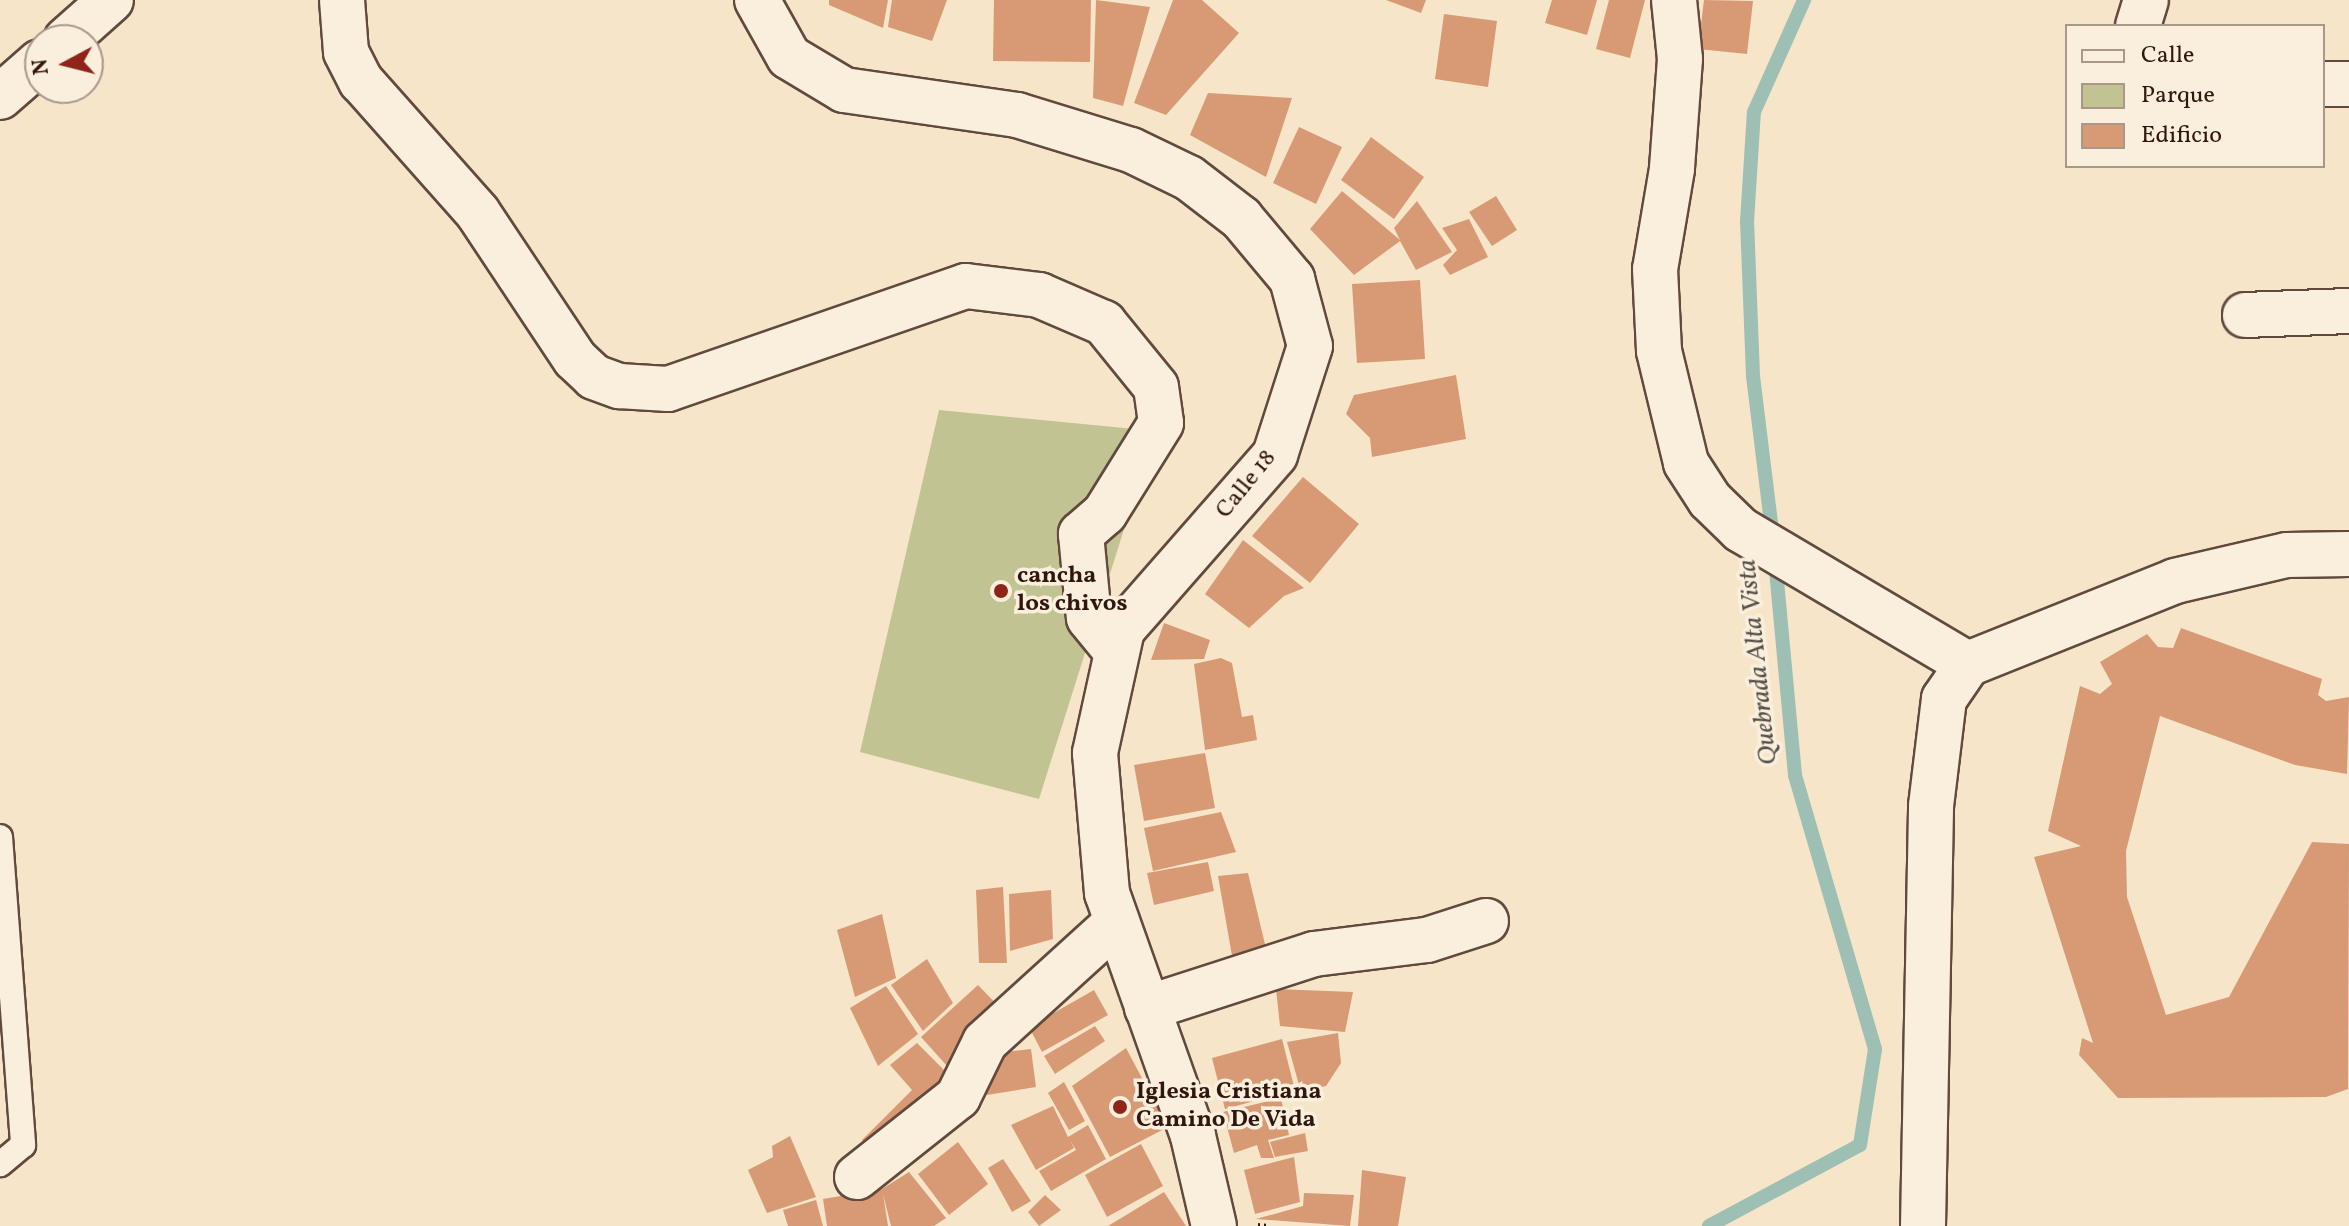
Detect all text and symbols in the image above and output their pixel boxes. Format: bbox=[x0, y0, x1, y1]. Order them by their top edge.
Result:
north arrow bbox=[24, 24, 104, 104]
legend bbox=[2065, 24, 2325, 168]
text: Calle bbox=[2141, 39, 2194, 73]
text: N bbox=[25, 57, 58, 77]
text: Parque bbox=[2141, 79, 2215, 113]
text: Edificio bbox=[2141, 119, 2222, 153]
street label: Calle 18 bbox=[1211, 445, 1283, 525]
water label: Quebrada Alta Vista bbox=[1733, 558, 1785, 766]
place label: cancha los chivos bbox=[1017, 563, 1128, 619]
marker: cancha los chivos bbox=[992, 582, 1010, 600]
place label: Iglesia Cristiana Camino De Vida bbox=[1136, 1079, 1322, 1135]
marker: Iglesia Cristiana Camino De Vida bbox=[1111, 1098, 1129, 1116]

